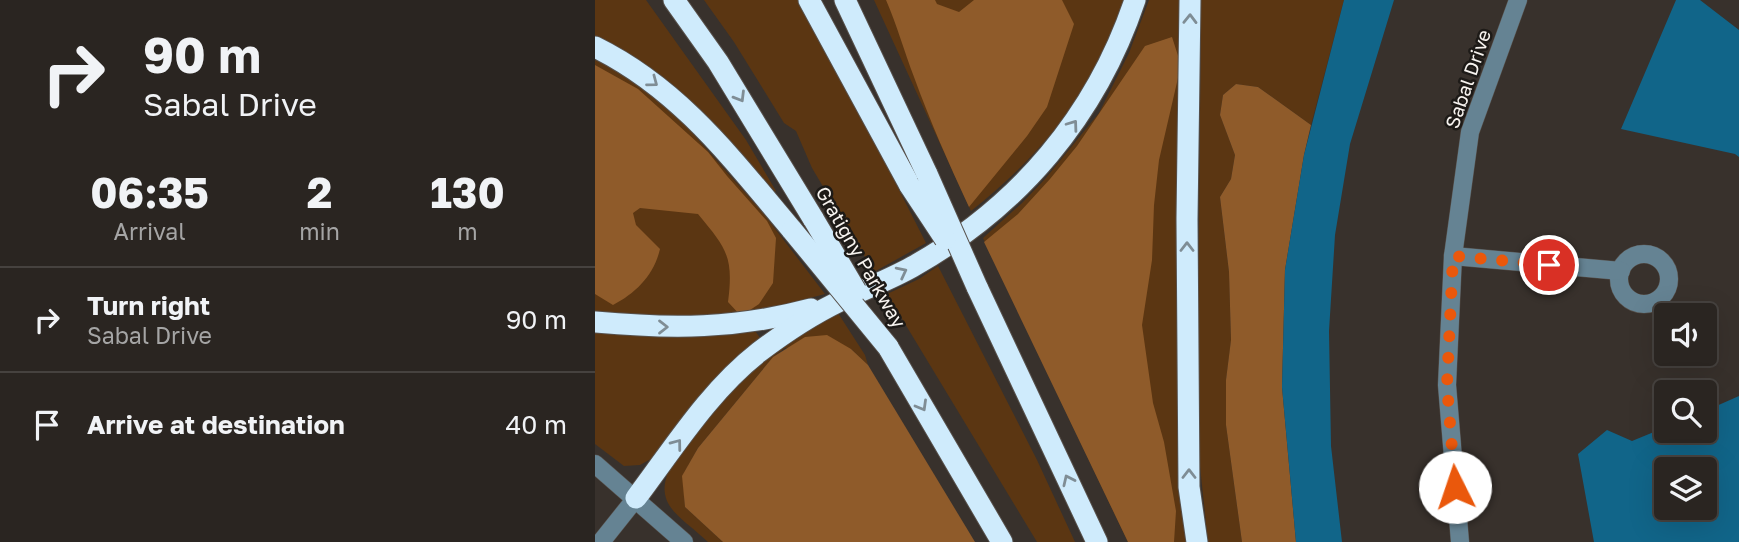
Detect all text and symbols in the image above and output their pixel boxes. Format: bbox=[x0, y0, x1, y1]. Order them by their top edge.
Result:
one-way arrow bbox=[1182, 14, 1198, 24]
text: 90 m bbox=[143, 25, 261, 84]
street label: Sabal Drive bbox=[1440, 26, 1495, 131]
icon: right bbox=[28, 28, 119, 119]
one-way arrow bbox=[646, 73, 658, 86]
text: Sabal Drive bbox=[143, 85, 317, 123]
one-way arrow bbox=[731, 89, 744, 102]
one-way arrow bbox=[1065, 120, 1077, 133]
text: 06:35 bbox=[90, 167, 209, 217]
text: 2 bbox=[307, 167, 332, 217]
text: 130 bbox=[430, 167, 505, 217]
street label: Gratigny Parkway bbox=[812, 182, 911, 332]
text: Arrival bbox=[114, 217, 186, 245]
text: min bbox=[299, 217, 340, 245]
text: m bbox=[457, 217, 478, 245]
pin bbox=[1519, 235, 1579, 295]
one-way arrow bbox=[1179, 241, 1195, 252]
icon: arrive bbox=[1530, 246, 1568, 284]
one-way arrow bbox=[895, 267, 907, 280]
text: Turn right bbox=[87, 290, 210, 321]
icon: right bbox=[28, 301, 66, 339]
map controls bbox=[1654, 303, 1717, 520]
button: sound bbox=[1654, 303, 1717, 366]
text: 90 m bbox=[506, 304, 567, 335]
one-way arrow bbox=[658, 319, 669, 335]
text: Sabal Drive bbox=[87, 321, 212, 349]
button: search bbox=[1654, 380, 1717, 443]
one-way arrow bbox=[914, 399, 927, 412]
icon: arrive bbox=[28, 406, 66, 444]
text: Arrive at destination bbox=[87, 409, 345, 440]
text: 40 m bbox=[506, 409, 567, 440]
one-way arrow bbox=[668, 439, 681, 452]
position arrow bbox=[1418, 450, 1492, 524]
button: layers bbox=[1654, 457, 1717, 520]
one-way arrow bbox=[1181, 469, 1197, 479]
one-way arrow bbox=[1062, 475, 1076, 487]

